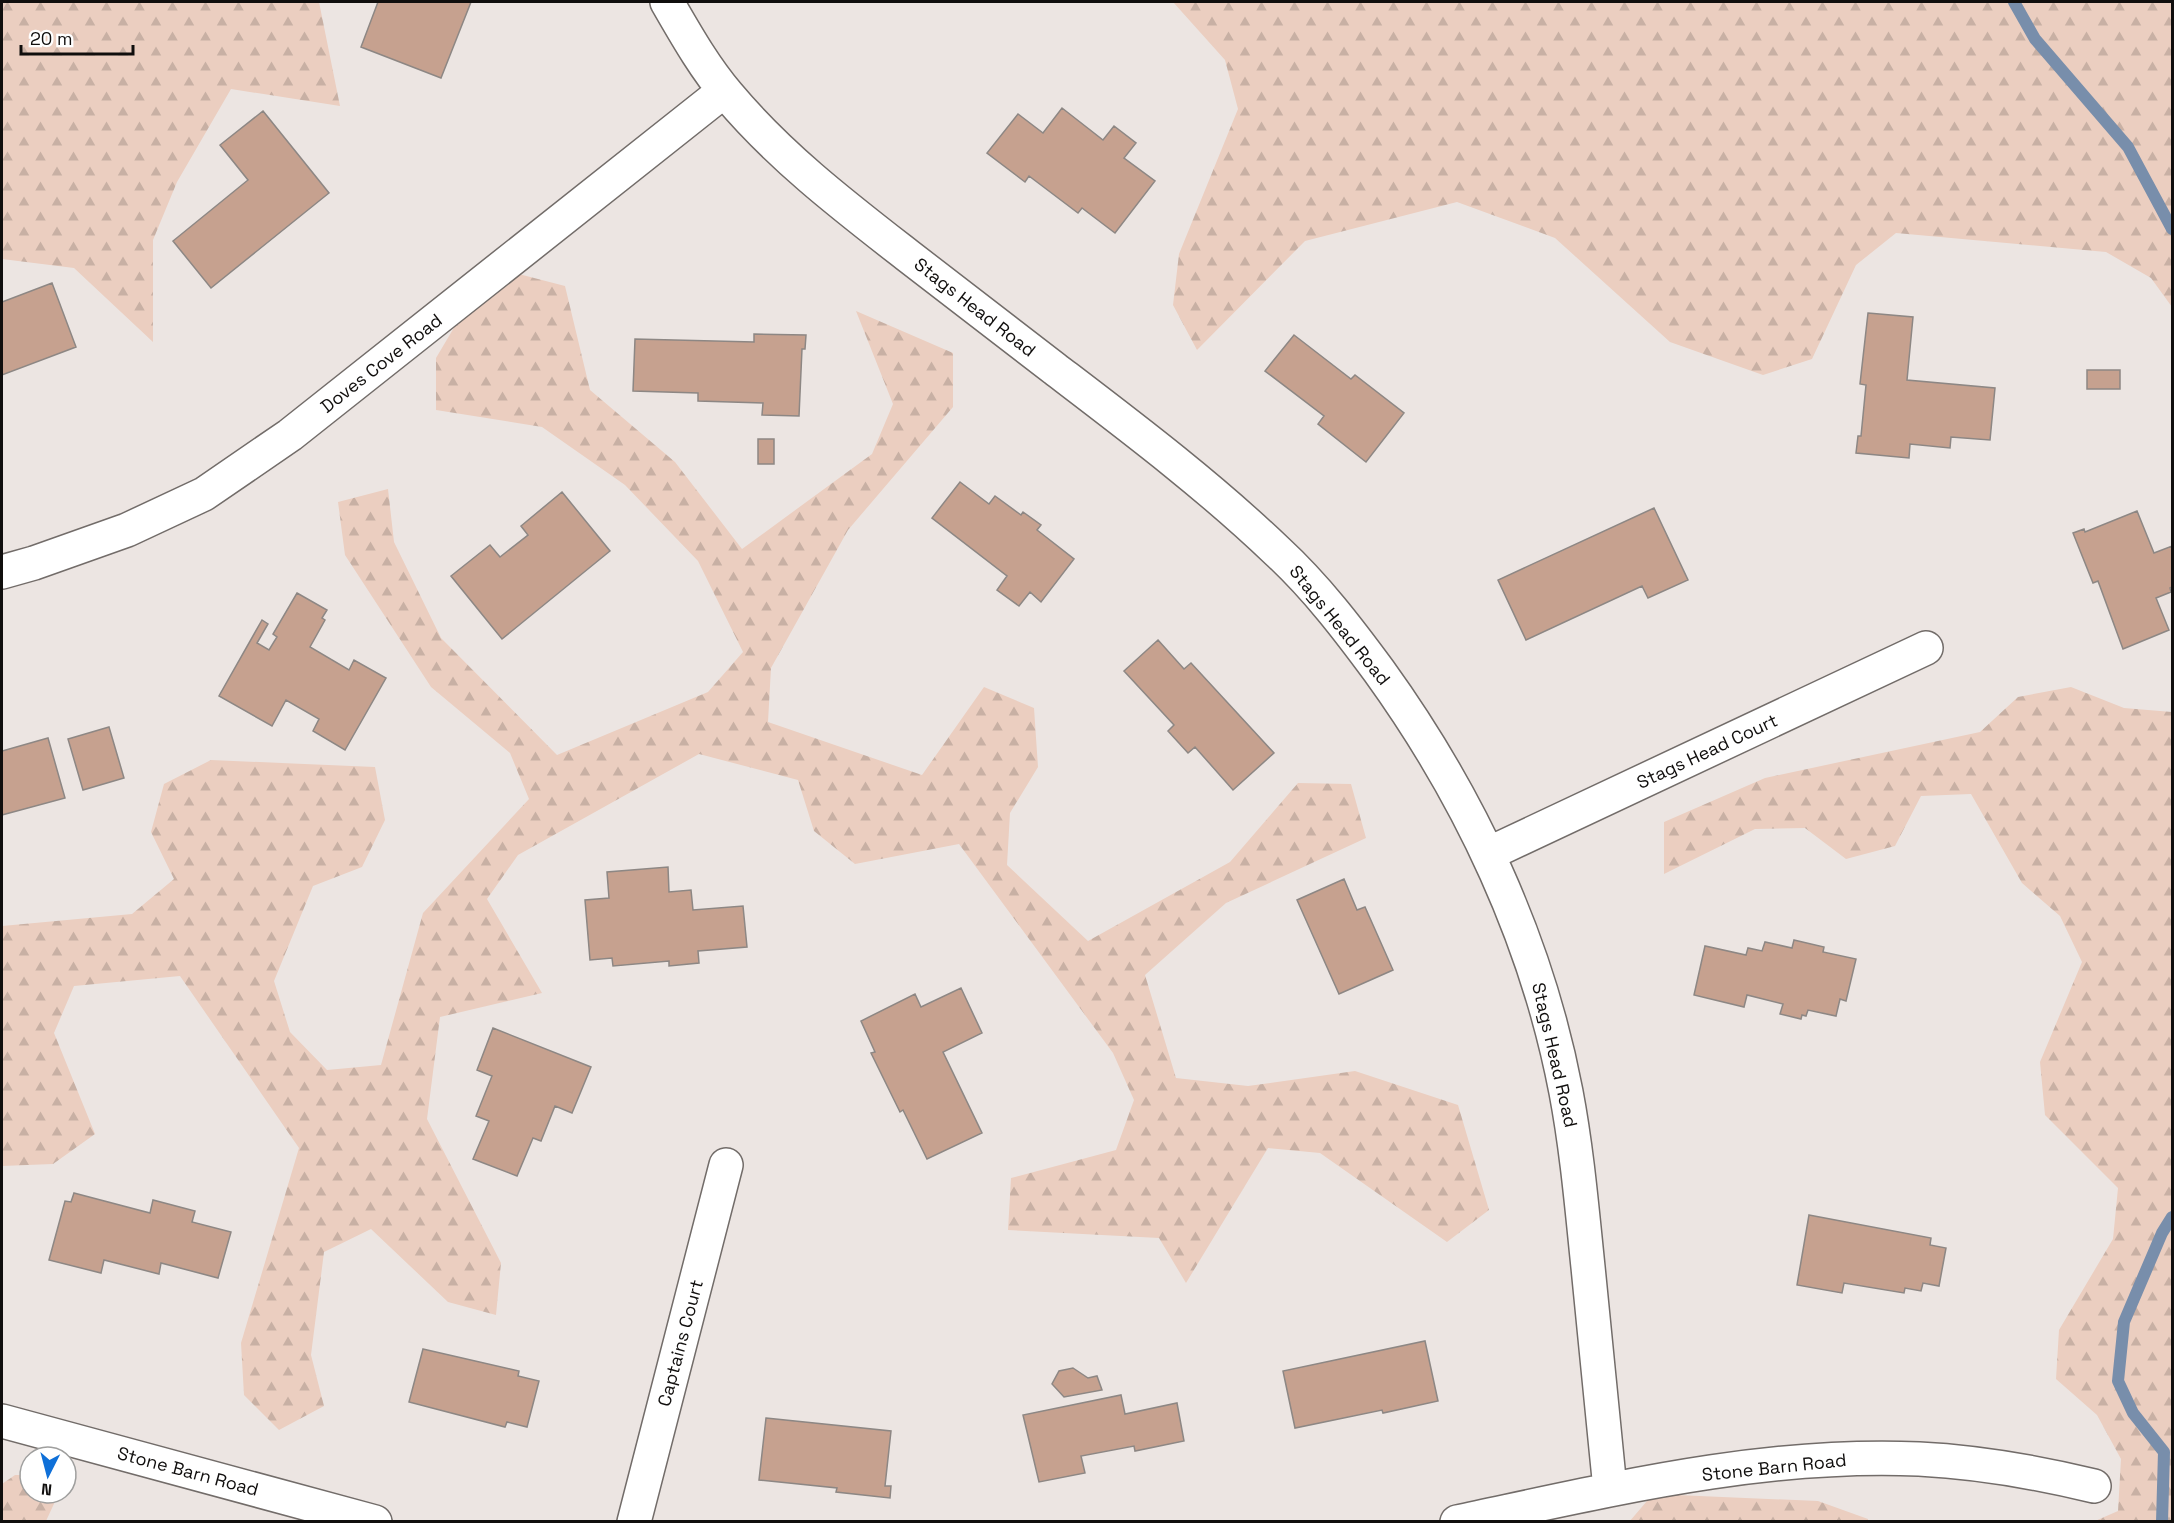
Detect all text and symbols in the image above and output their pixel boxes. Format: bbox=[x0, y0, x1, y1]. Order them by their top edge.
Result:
scale bar bbox=[21, 18, 134, 56]
text: 20 m bbox=[30, 27, 73, 50]
street label: Stags Head Road bbox=[910, 252, 1040, 362]
street label: Doves Cove Road bbox=[316, 308, 446, 418]
street label: Stags Head Road bbox=[1284, 560, 1396, 690]
street label: Stags Head Court bbox=[1633, 708, 1781, 794]
street label: Stags Head Road bbox=[1527, 980, 1583, 1130]
street label: Captains Court bbox=[652, 1277, 708, 1409]
street label: Stone Barn Road bbox=[115, 1441, 261, 1501]
north arrow bbox=[18, 1445, 78, 1505]
street label: Stone Barn Road bbox=[1701, 1448, 1847, 1486]
text: N bbox=[40, 1478, 53, 1500]

